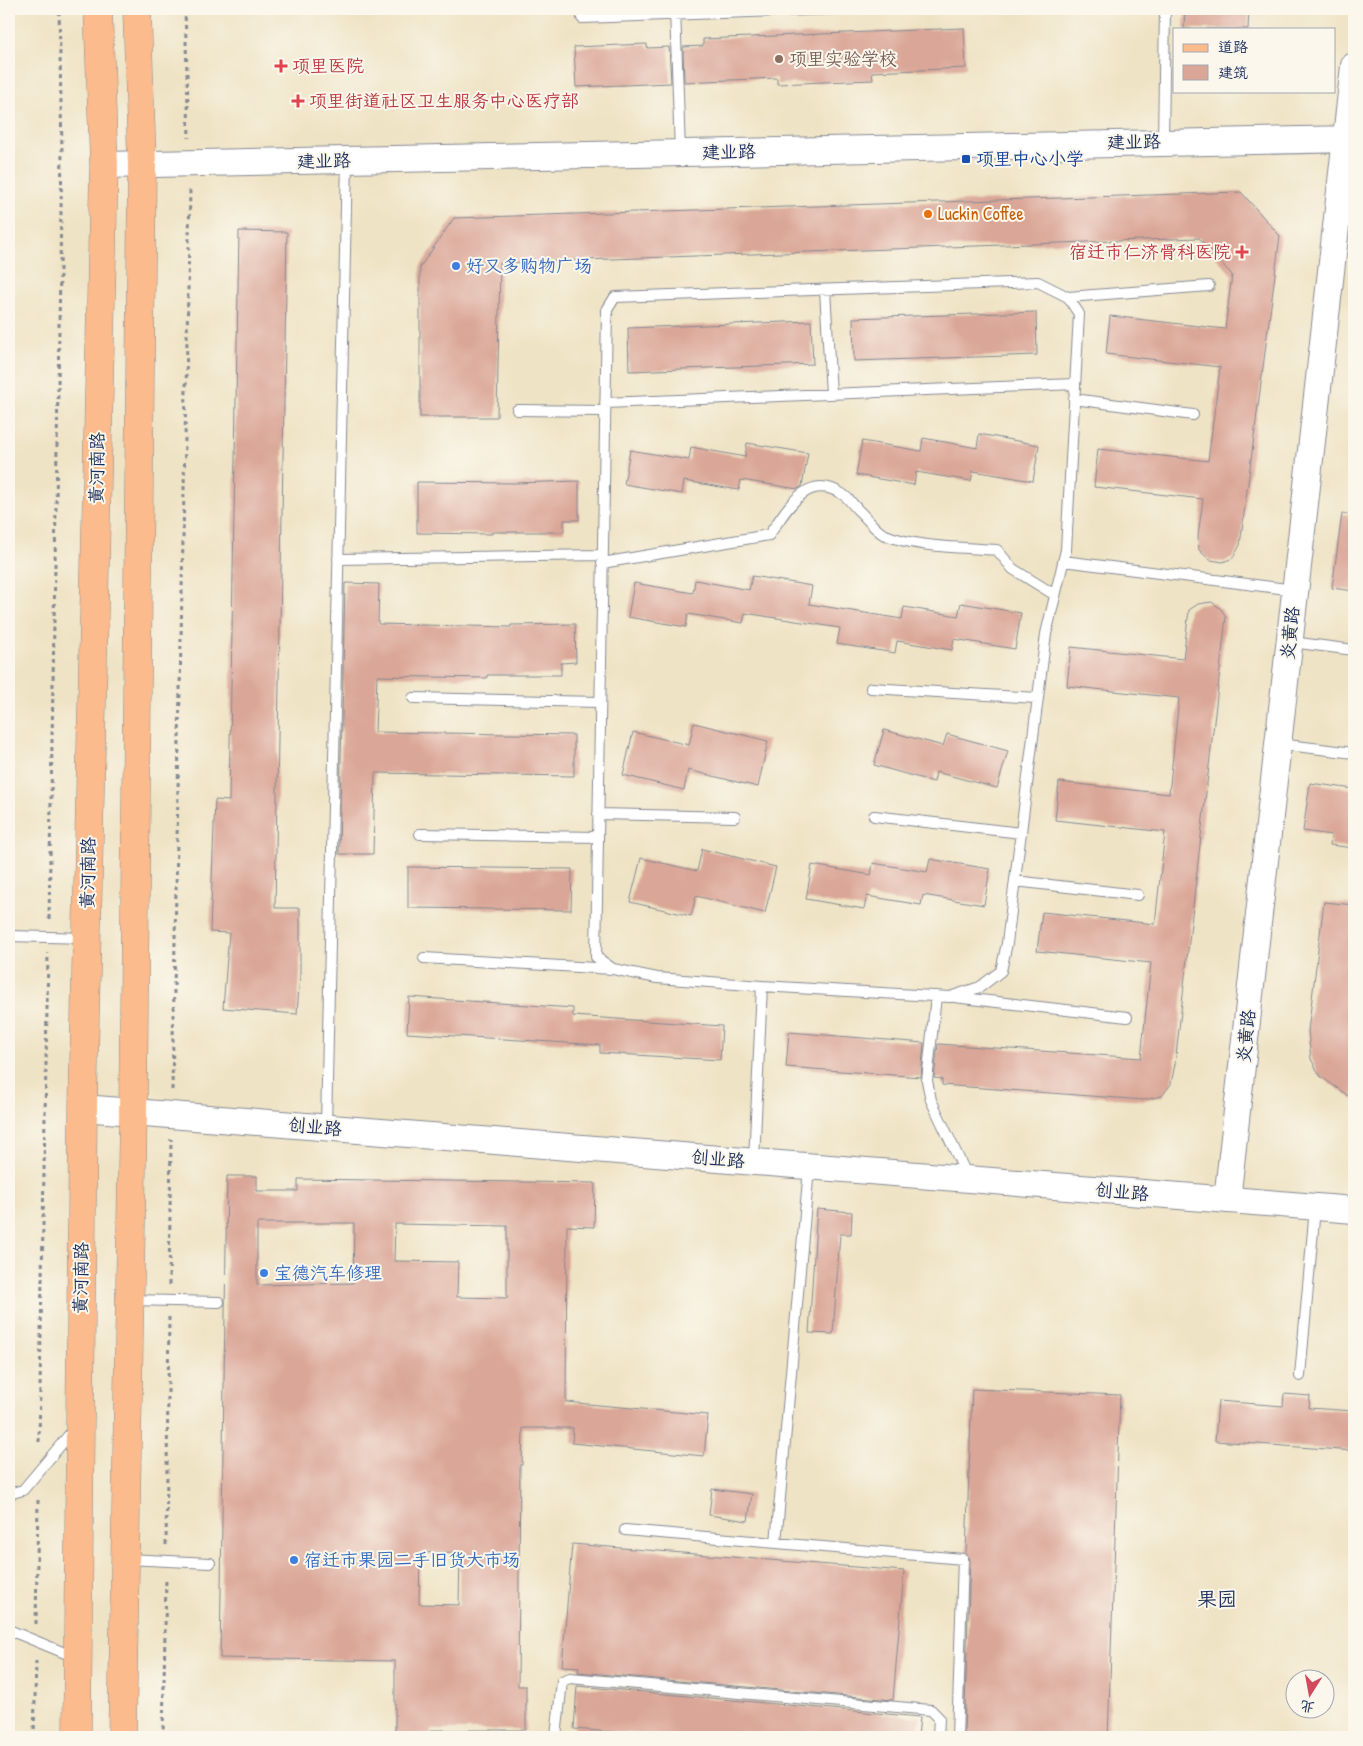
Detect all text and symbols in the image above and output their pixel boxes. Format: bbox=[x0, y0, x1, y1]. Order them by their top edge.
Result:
legend bbox=[1173, 28, 1336, 92]
text: 道路 bbox=[1218, 36, 1248, 57]
place label: 项里实验学校 bbox=[789, 46, 897, 71]
place label: 项里医院 bbox=[292, 53, 364, 78]
marker: 项里实验学校 bbox=[773, 53, 785, 65]
marker: 项里医院 bbox=[274, 59, 288, 73]
text: 建筑 bbox=[1218, 62, 1248, 83]
place label: 项里街道社区卫生服务中心医疗部 bbox=[309, 88, 579, 113]
marker: 项里街道社区卫生服务中心医疗部 bbox=[291, 94, 305, 108]
street label: 建业路 bbox=[1107, 129, 1161, 154]
street label: 建业路 bbox=[702, 139, 756, 164]
place label: 项里中心小学 bbox=[976, 146, 1084, 171]
street label: 建业路 bbox=[297, 148, 351, 173]
marker: 项里中心小学 bbox=[960, 153, 972, 165]
place label: Luckin Coffee bbox=[938, 201, 1024, 226]
marker: Luckin Coffee bbox=[922, 208, 934, 220]
place label: 宿迁市仁济骨科医院 bbox=[1069, 239, 1231, 264]
marker: 宿迁市仁济骨科医院 bbox=[1235, 245, 1249, 259]
place label: 好又多购物广场 bbox=[466, 253, 592, 278]
marker: 好又多购物广场 bbox=[450, 260, 462, 272]
street label: 黄河南路 bbox=[83, 432, 110, 504]
street label: 炎黄路 bbox=[1274, 605, 1305, 661]
street label: 黄河南路 bbox=[74, 837, 101, 909]
street label: 炎黄路 bbox=[1230, 1008, 1261, 1064]
street label: 创业路 bbox=[287, 1112, 343, 1141]
street label: 创业路 bbox=[690, 1144, 746, 1173]
street label: 创业路 bbox=[1094, 1177, 1150, 1206]
street label: 黄河南路 bbox=[67, 1242, 94, 1314]
place label: 宝德汽车修理 bbox=[274, 1260, 382, 1285]
marker: 宝德汽车修理 bbox=[258, 1267, 270, 1279]
place label: 宿迁市果园二手旧货大市场 bbox=[304, 1547, 520, 1572]
marker: 宿迁市果园二手旧货大市场 bbox=[288, 1554, 300, 1566]
district label: 果园 bbox=[1197, 1585, 1237, 1612]
north arrow bbox=[1286, 1668, 1336, 1718]
text: 北 bbox=[1299, 1697, 1316, 1718]

